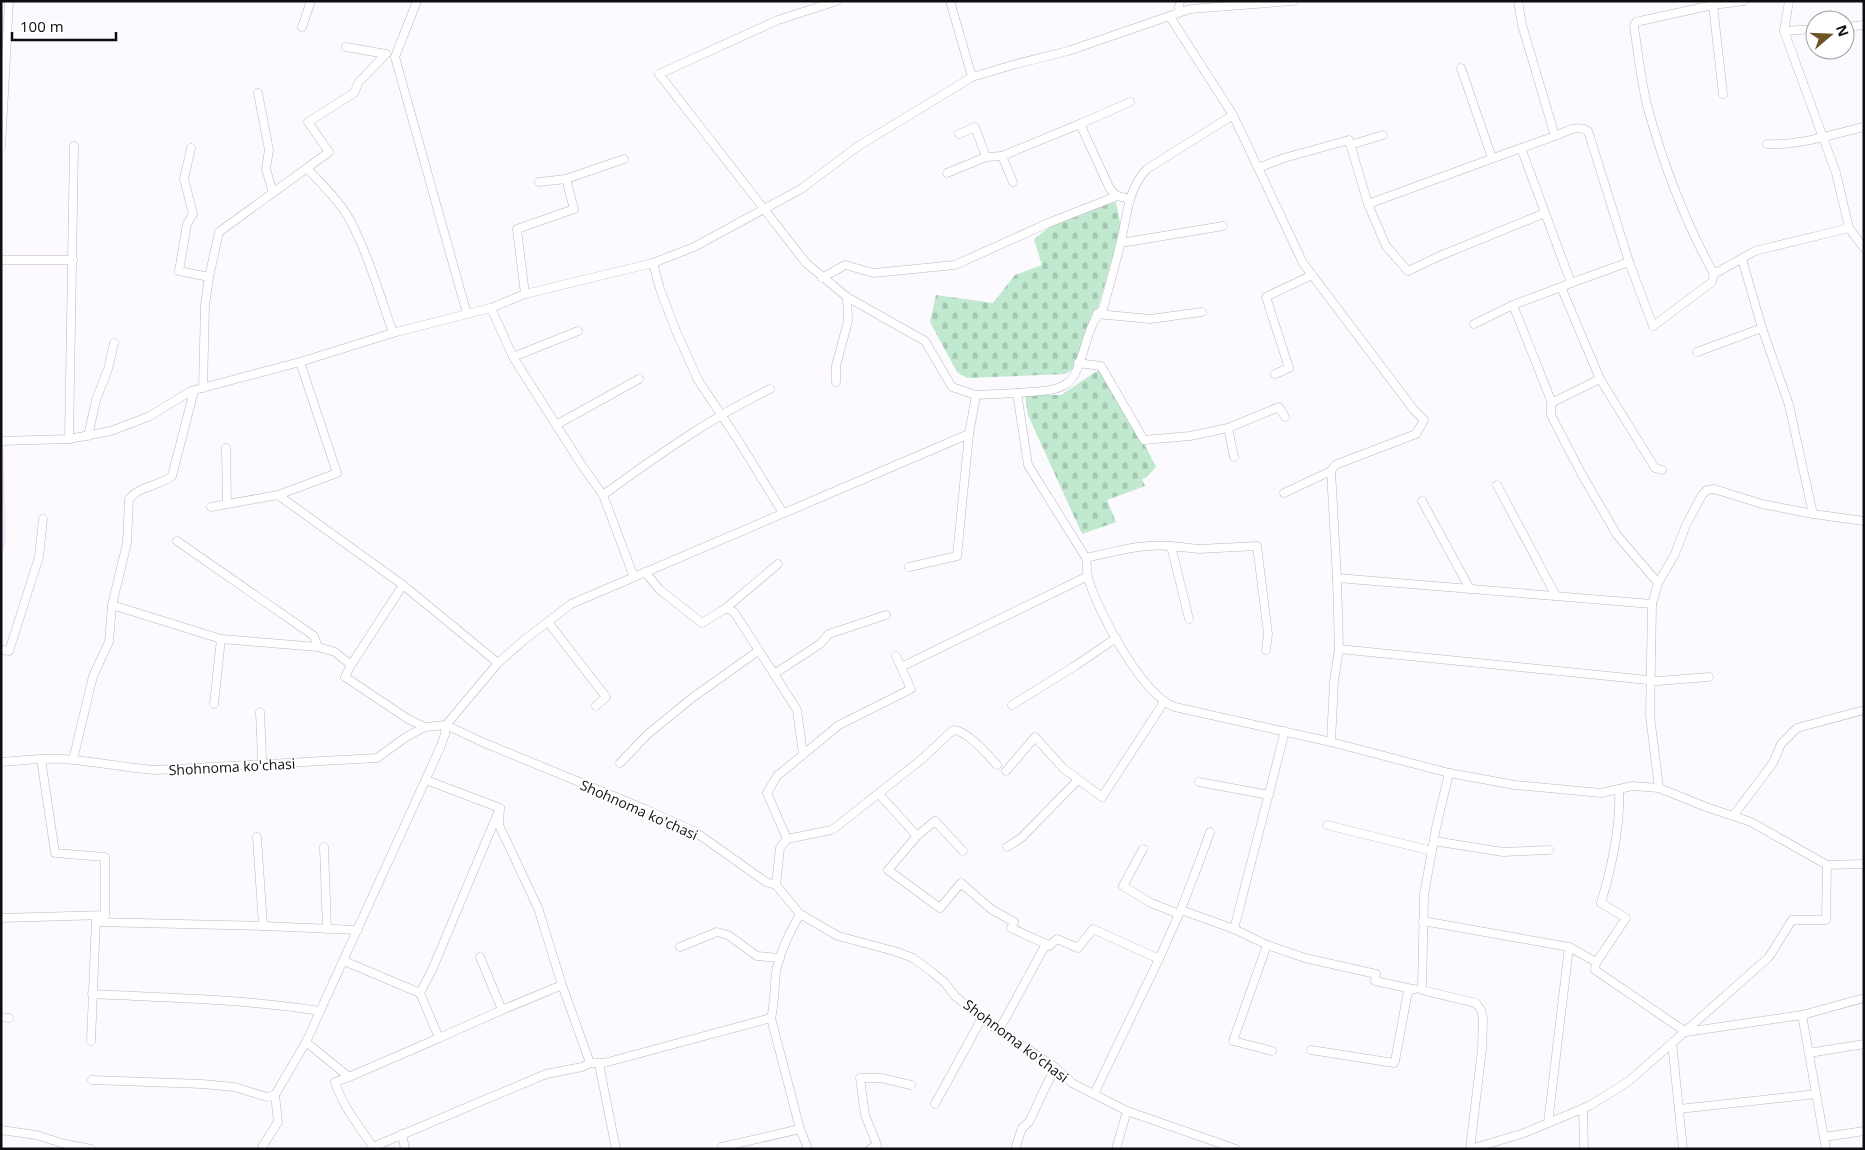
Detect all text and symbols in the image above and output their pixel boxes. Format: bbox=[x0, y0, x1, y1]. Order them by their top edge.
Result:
scale bar bbox=[12, 10, 116, 42]
north arrow bbox=[1805, 10, 1855, 60]
text: 100 m bbox=[20, 16, 64, 36]
text: N bbox=[1832, 22, 1854, 39]
street label: Shohnoma ko'chasi bbox=[168, 754, 296, 779]
street label: Shohnoma ko'chasi bbox=[577, 775, 701, 844]
street label: Shohnoma ko'chasi bbox=[960, 995, 1073, 1086]

